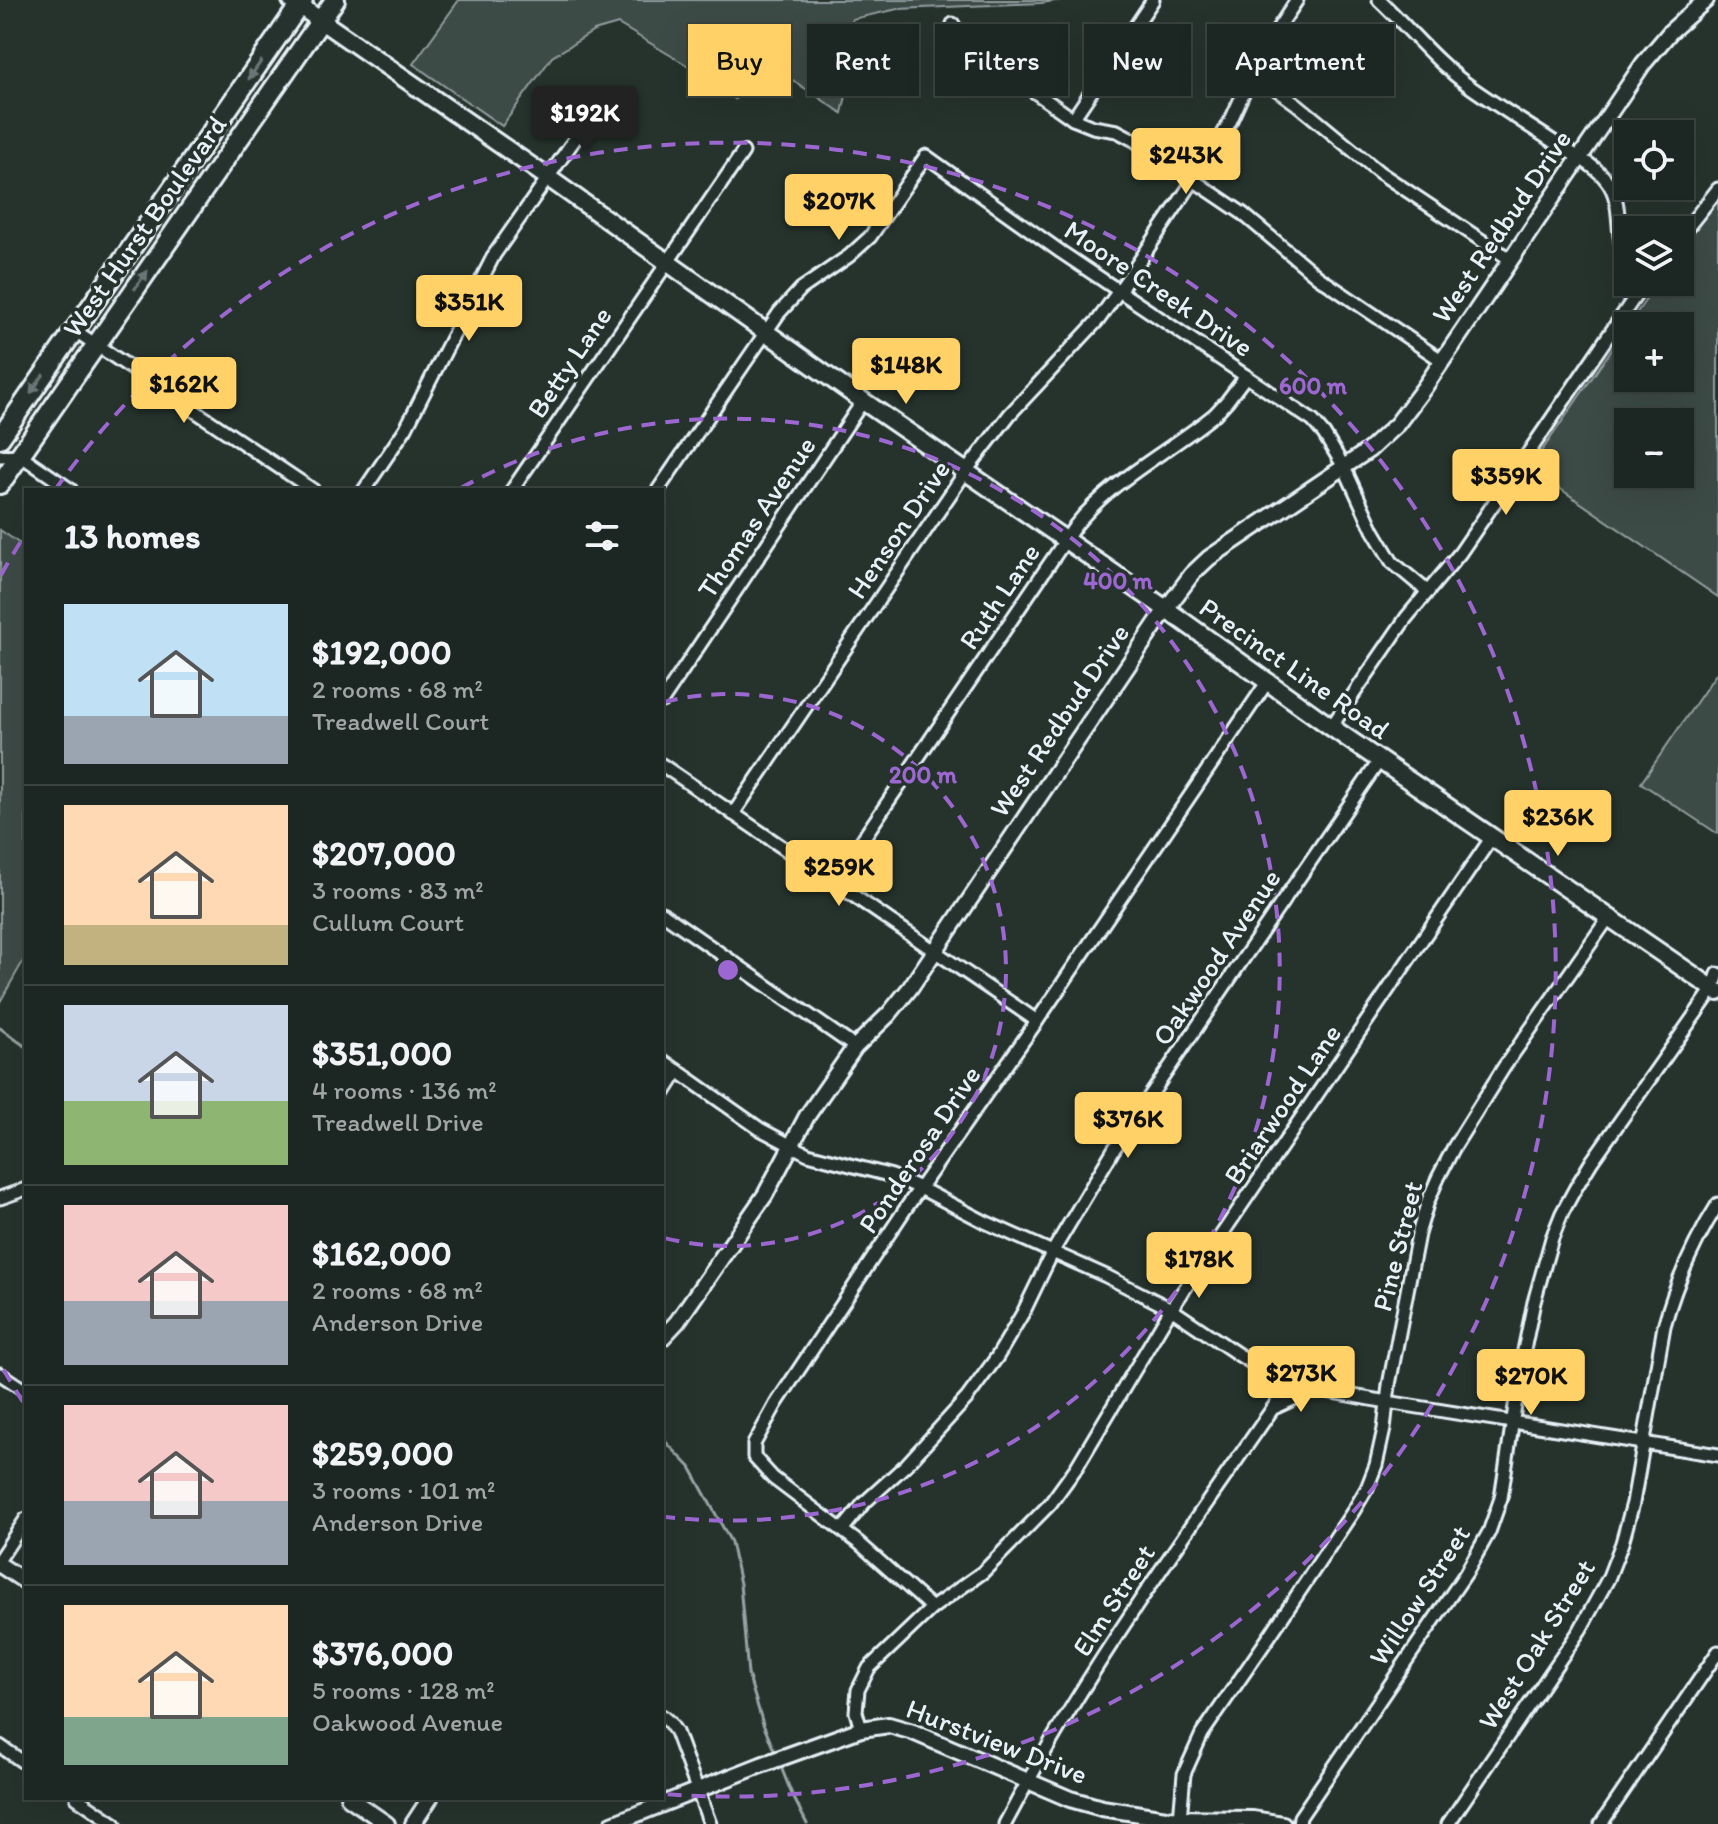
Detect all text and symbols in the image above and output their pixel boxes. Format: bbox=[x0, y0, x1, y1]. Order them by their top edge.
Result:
chip: Buy bbox=[688, 24, 791, 96]
chip: Rent bbox=[807, 24, 919, 96]
chip: Filters bbox=[935, 24, 1068, 96]
chip: New bbox=[1084, 24, 1191, 96]
chip: Apartment bbox=[1207, 24, 1394, 96]
one-way arrow bbox=[248, 60, 263, 81]
pin: $192K bbox=[529, 86, 641, 154]
text: $192K bbox=[550, 96, 620, 128]
street label: West Hurst Boulevard bbox=[55, 108, 233, 344]
map controls bbox=[1614, 120, 1694, 488]
button: locate bbox=[1614, 120, 1694, 200]
street label: West Redbud Drive bbox=[1424, 123, 1578, 329]
pin: $243K bbox=[1130, 128, 1242, 196]
text: $243K bbox=[1149, 138, 1223, 170]
pin: $207K bbox=[783, 174, 895, 242]
text: $207K bbox=[803, 184, 875, 216]
street label: Moore Creek Drive bbox=[1058, 212, 1260, 364]
button: layers bbox=[1614, 216, 1694, 296]
one-way arrow bbox=[133, 270, 148, 291]
pin: $351K bbox=[413, 275, 525, 343]
text: $351K bbox=[434, 285, 504, 317]
street label: Betty Lane bbox=[519, 300, 619, 424]
button: + bbox=[1614, 312, 1694, 392]
pin: $148K bbox=[850, 338, 962, 406]
text: $148K bbox=[870, 348, 942, 380]
pin: $162K bbox=[128, 357, 240, 425]
text: $162K bbox=[149, 367, 219, 399]
text: 600 m bbox=[1279, 371, 1348, 400]
one-way arrow bbox=[30, 373, 45, 394]
button: − bbox=[1614, 408, 1694, 488]
street label: Thomas Avenue bbox=[689, 430, 823, 604]
pin: $359K bbox=[1450, 449, 1562, 517]
street label: Henson Drive bbox=[839, 453, 957, 605]
text: $359K bbox=[1470, 459, 1542, 491]
icon: filters bbox=[580, 514, 624, 558]
text: 13 homes bbox=[64, 516, 200, 557]
street label: Ruth Lane bbox=[951, 536, 1047, 656]
text: 400 m bbox=[1083, 566, 1154, 595]
street label: Precinct Line Road bbox=[1193, 590, 1397, 747]
street label: West Redbud Drive bbox=[982, 617, 1136, 823]
text: $192,000 bbox=[312, 632, 452, 673]
icon: home bbox=[128, 636, 224, 732]
text: 2 rooms · 68 m² bbox=[312, 673, 483, 705]
text: Treadwell Court bbox=[312, 705, 489, 737]
text: 200 m bbox=[889, 760, 958, 789]
pin: $236K bbox=[1502, 790, 1614, 858]
text: $236K bbox=[1522, 800, 1594, 832]
text: $207,000 bbox=[312, 833, 456, 874]
icon: home bbox=[128, 837, 224, 933]
pin: $259K bbox=[783, 840, 895, 908]
text: $259K bbox=[804, 850, 874, 882]
street label: Oakwood Avenue bbox=[1144, 862, 1288, 1052]
text: 3 rooms · 83 m² bbox=[312, 874, 484, 906]
text: Cullum Court bbox=[312, 906, 464, 938]
centre of rings bbox=[714, 956, 742, 984]
street label: Briarwood Lane bbox=[1216, 1017, 1348, 1191]
text: $351,000 bbox=[312, 1033, 452, 1074]
icon: home bbox=[128, 1037, 224, 1133]
street label: Ponderosa Drive bbox=[850, 1059, 988, 1239]
text: 4 rooms · 136 m² bbox=[312, 1074, 497, 1106]
pin: $376K bbox=[1072, 1092, 1184, 1160]
text: $376K bbox=[1093, 1102, 1163, 1134]
text: Treadwell Drive bbox=[312, 1106, 484, 1138]
street label: Pine Street bbox=[1364, 1177, 1430, 1315]
pin: $178K bbox=[1143, 1232, 1255, 1300]
text: $162,000 bbox=[312, 1233, 452, 1274]
icon: home bbox=[128, 1237, 224, 1333]
text: $178K bbox=[1164, 1242, 1234, 1274]
text: 2 rooms · 68 m² bbox=[312, 1274, 483, 1306]
text: Anderson Drive bbox=[312, 1306, 483, 1338]
pin: $273K bbox=[1245, 1346, 1357, 1414]
pin: $270K bbox=[1475, 1349, 1587, 1417]
text: $273K bbox=[1266, 1356, 1336, 1388]
text: $270K bbox=[1495, 1359, 1567, 1391]
text: $259,000 bbox=[312, 1433, 454, 1474]
icon: home bbox=[128, 1437, 224, 1533]
text: 3 rooms · 101 m² bbox=[312, 1474, 495, 1506]
text: Anderson Drive bbox=[312, 1506, 483, 1538]
street label: Willow Street bbox=[1361, 1518, 1477, 1672]
street label: Elm Street bbox=[1064, 1538, 1162, 1662]
street label: West Oak Street bbox=[1470, 1552, 1602, 1736]
text: $376,000 bbox=[312, 1633, 454, 1674]
icon: home bbox=[128, 1637, 224, 1733]
text: 5 rooms · 128 m² bbox=[312, 1674, 495, 1706]
street label: Hurstview Drive bbox=[902, 1691, 1092, 1791]
text: Oakwood Avenue bbox=[312, 1706, 503, 1738]

